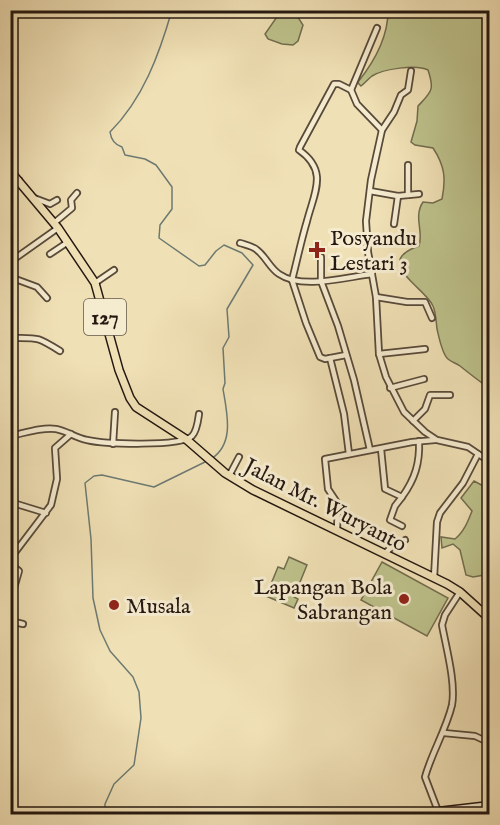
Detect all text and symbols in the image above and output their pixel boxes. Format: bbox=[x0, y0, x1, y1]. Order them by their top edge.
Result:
place label: Posyandu Lestari 3 bbox=[330, 225, 417, 278]
marker: Posyandu Lestari 3 bbox=[308, 241, 326, 259]
road number: 127 bbox=[84, 299, 126, 335]
street label: Jalan Mr. Wuryanto bbox=[236, 451, 411, 559]
place label: Lapangan Bola Sabrangan bbox=[254, 574, 392, 627]
marker: Lapangan Bola Sabrangan bbox=[397, 592, 411, 606]
place label: Musala bbox=[126, 593, 191, 621]
marker: Musala bbox=[107, 598, 121, 612]

